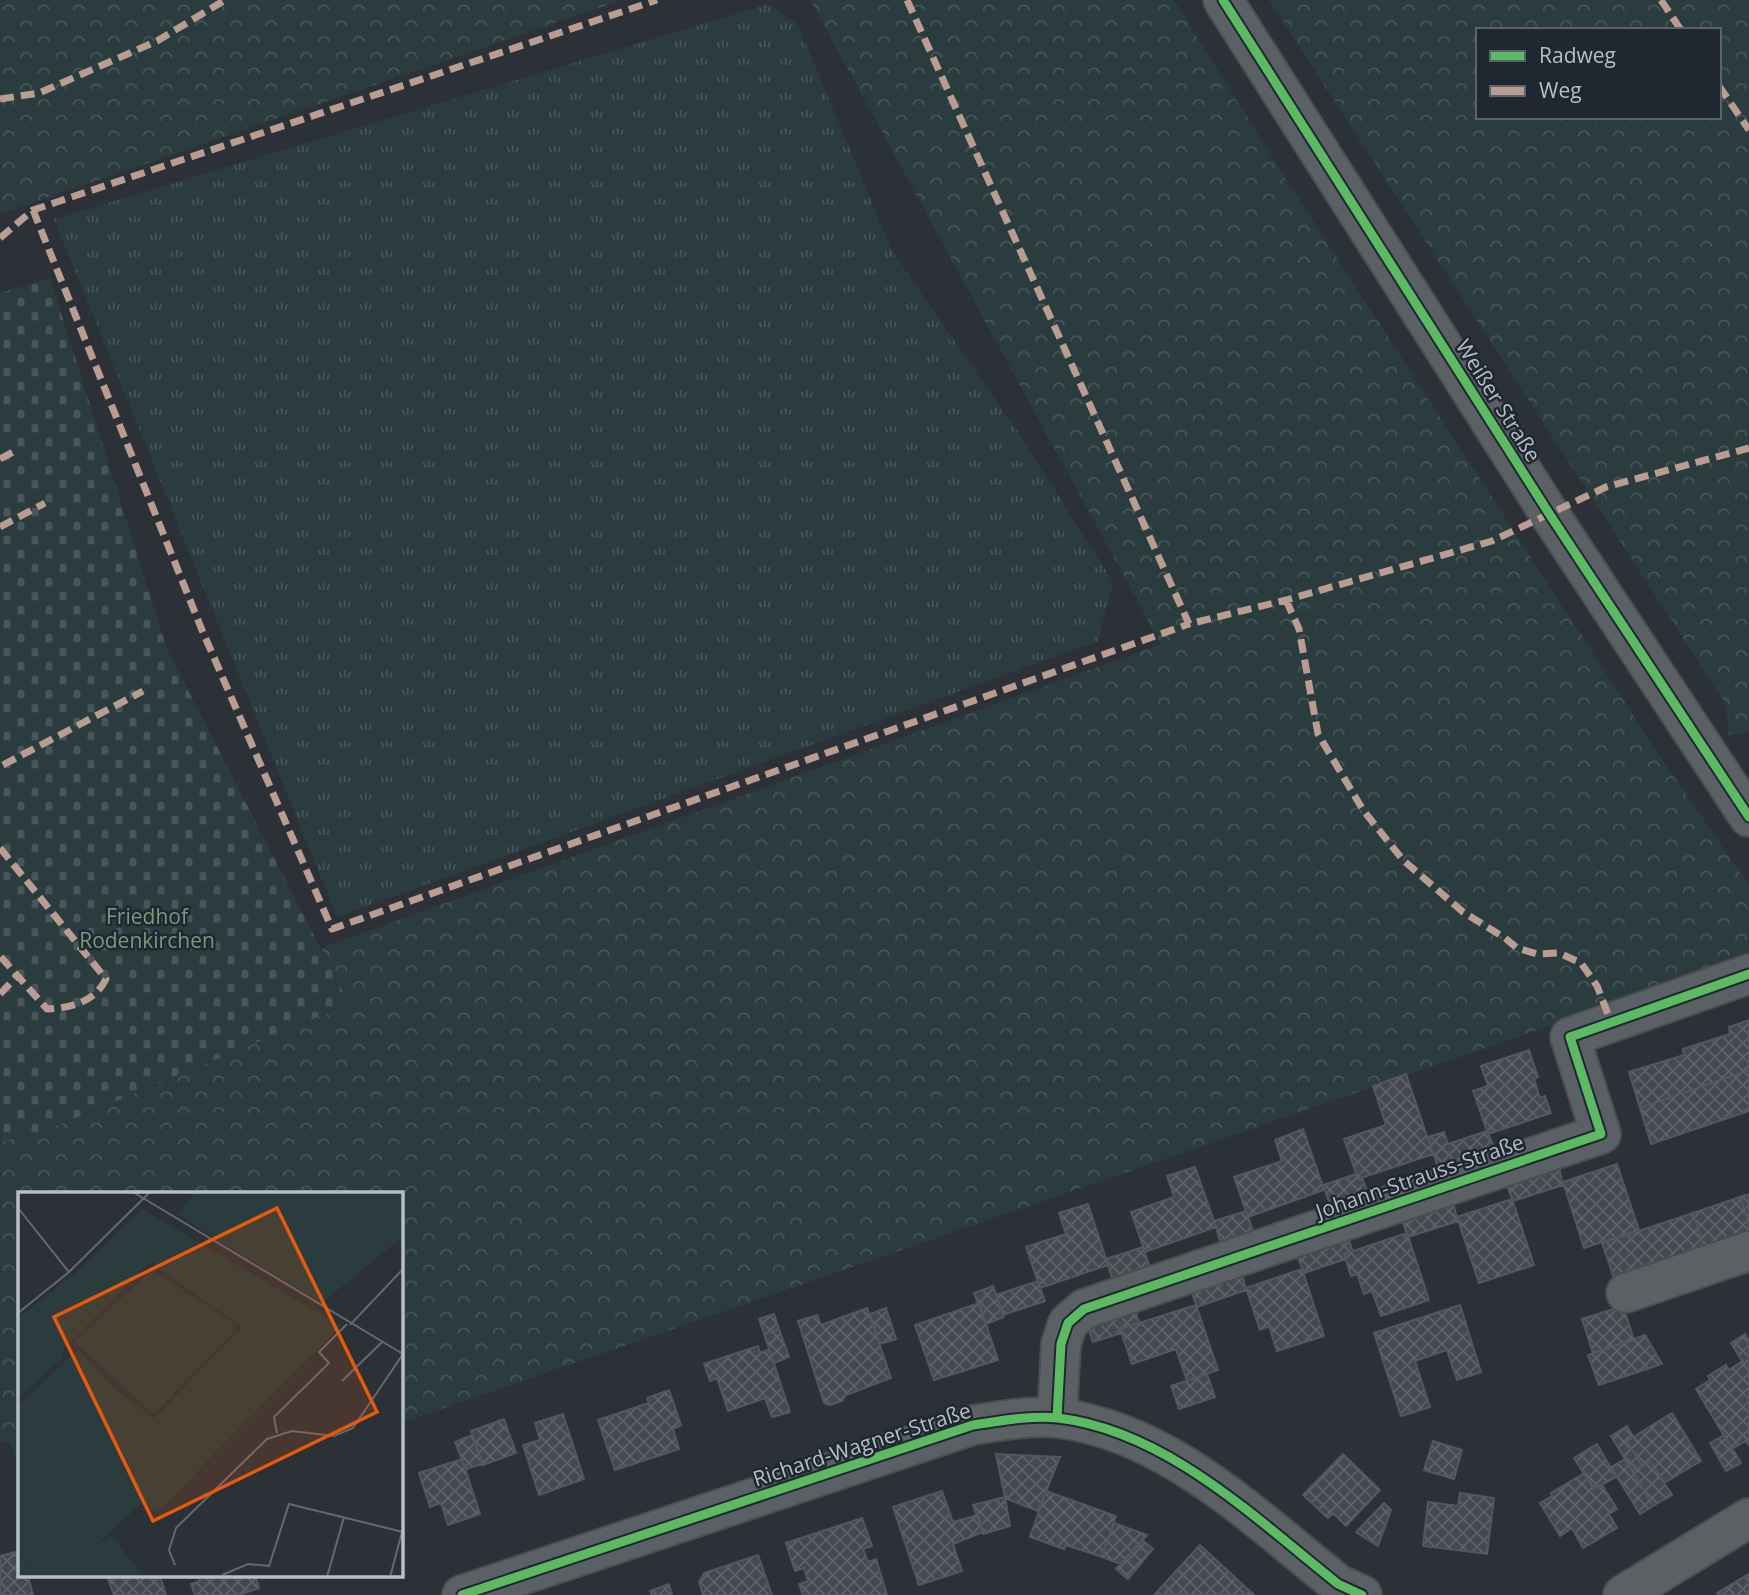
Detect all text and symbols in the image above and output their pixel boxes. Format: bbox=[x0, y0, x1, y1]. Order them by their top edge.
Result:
legend bbox=[1476, 28, 1721, 119]
text: Radweg bbox=[1539, 41, 1616, 69]
text: Weg bbox=[1539, 76, 1582, 104]
street label: Weißer Straße bbox=[1450, 334, 1548, 467]
park label: Friedhof Rodenkirchen bbox=[79, 902, 215, 954]
street label: Johann-Strauss-Straße bbox=[1310, 1127, 1527, 1225]
inset map bbox=[18, 1192, 402, 1578]
street label: Richard-Wagner-Straße bbox=[749, 1396, 974, 1493]

